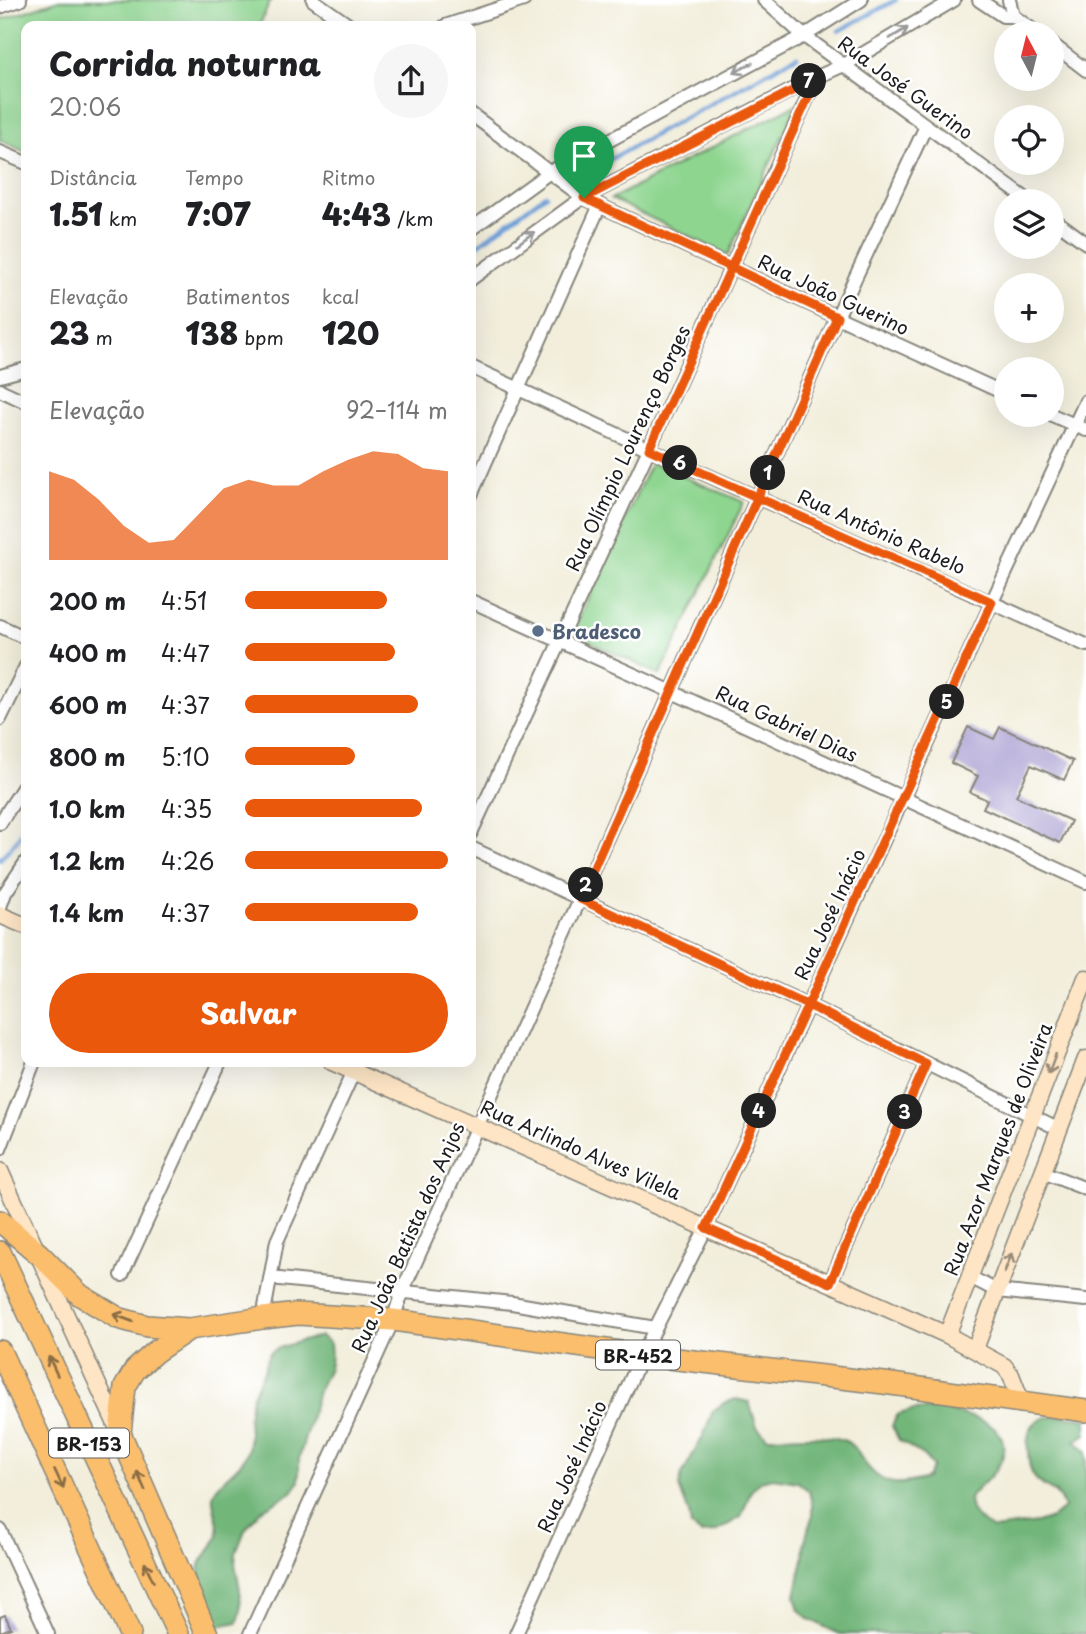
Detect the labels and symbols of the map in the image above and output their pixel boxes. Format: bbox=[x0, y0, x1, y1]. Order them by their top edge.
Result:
north arrow bbox=[994, 21, 1064, 91]
one-way arrow bbox=[888, 25, 908, 39]
street label: Rua José Guerino bbox=[833, 28, 979, 146]
one-way arrow bbox=[734, 62, 754, 76]
pin: 7 bbox=[792, 64, 826, 98]
pin bbox=[554, 126, 614, 198]
one-way arrow bbox=[516, 231, 535, 246]
street label: Rua João Guerino bbox=[754, 247, 914, 341]
street label: Rua Olímpio Lourenço Borges bbox=[558, 320, 696, 576]
pin: 6 bbox=[662, 446, 698, 480]
pin: 1 bbox=[750, 456, 786, 490]
street label: Rua Antônio Rabelo bbox=[794, 481, 970, 581]
place label: Bradesco bbox=[552, 617, 641, 645]
marker: Bradesco bbox=[530, 623, 546, 639]
street label: Rua Gabriel Dias bbox=[711, 678, 863, 768]
pin: 5 bbox=[930, 684, 964, 720]
street label: Rua José Inácio bbox=[786, 844, 872, 984]
pin: 2 bbox=[568, 868, 604, 903]
street label: Rua Azor Marques de Oliveira bbox=[936, 1018, 1058, 1279]
one-way arrow bbox=[1045, 1053, 1058, 1075]
street label: Rua Arlindo Alves Vilela bbox=[476, 1092, 686, 1206]
pin: 4 bbox=[742, 1094, 776, 1128]
pin: 3 bbox=[888, 1094, 922, 1130]
street label: Rua João Batista dos Anjos bbox=[343, 1117, 471, 1357]
one-way arrow bbox=[1003, 1252, 1015, 1274]
one-way arrow bbox=[112, 1311, 134, 1323]
road number: BR-452 bbox=[596, 1340, 680, 1370]
one-way arrow bbox=[46, 1356, 59, 1377]
street label: Rua José Inácio bbox=[529, 1395, 613, 1537]
road number: BR-153 bbox=[49, 1428, 129, 1458]
one-way arrow bbox=[53, 1468, 66, 1490]
one-way arrow bbox=[133, 1471, 146, 1493]
one-way arrow bbox=[142, 1562, 155, 1583]

